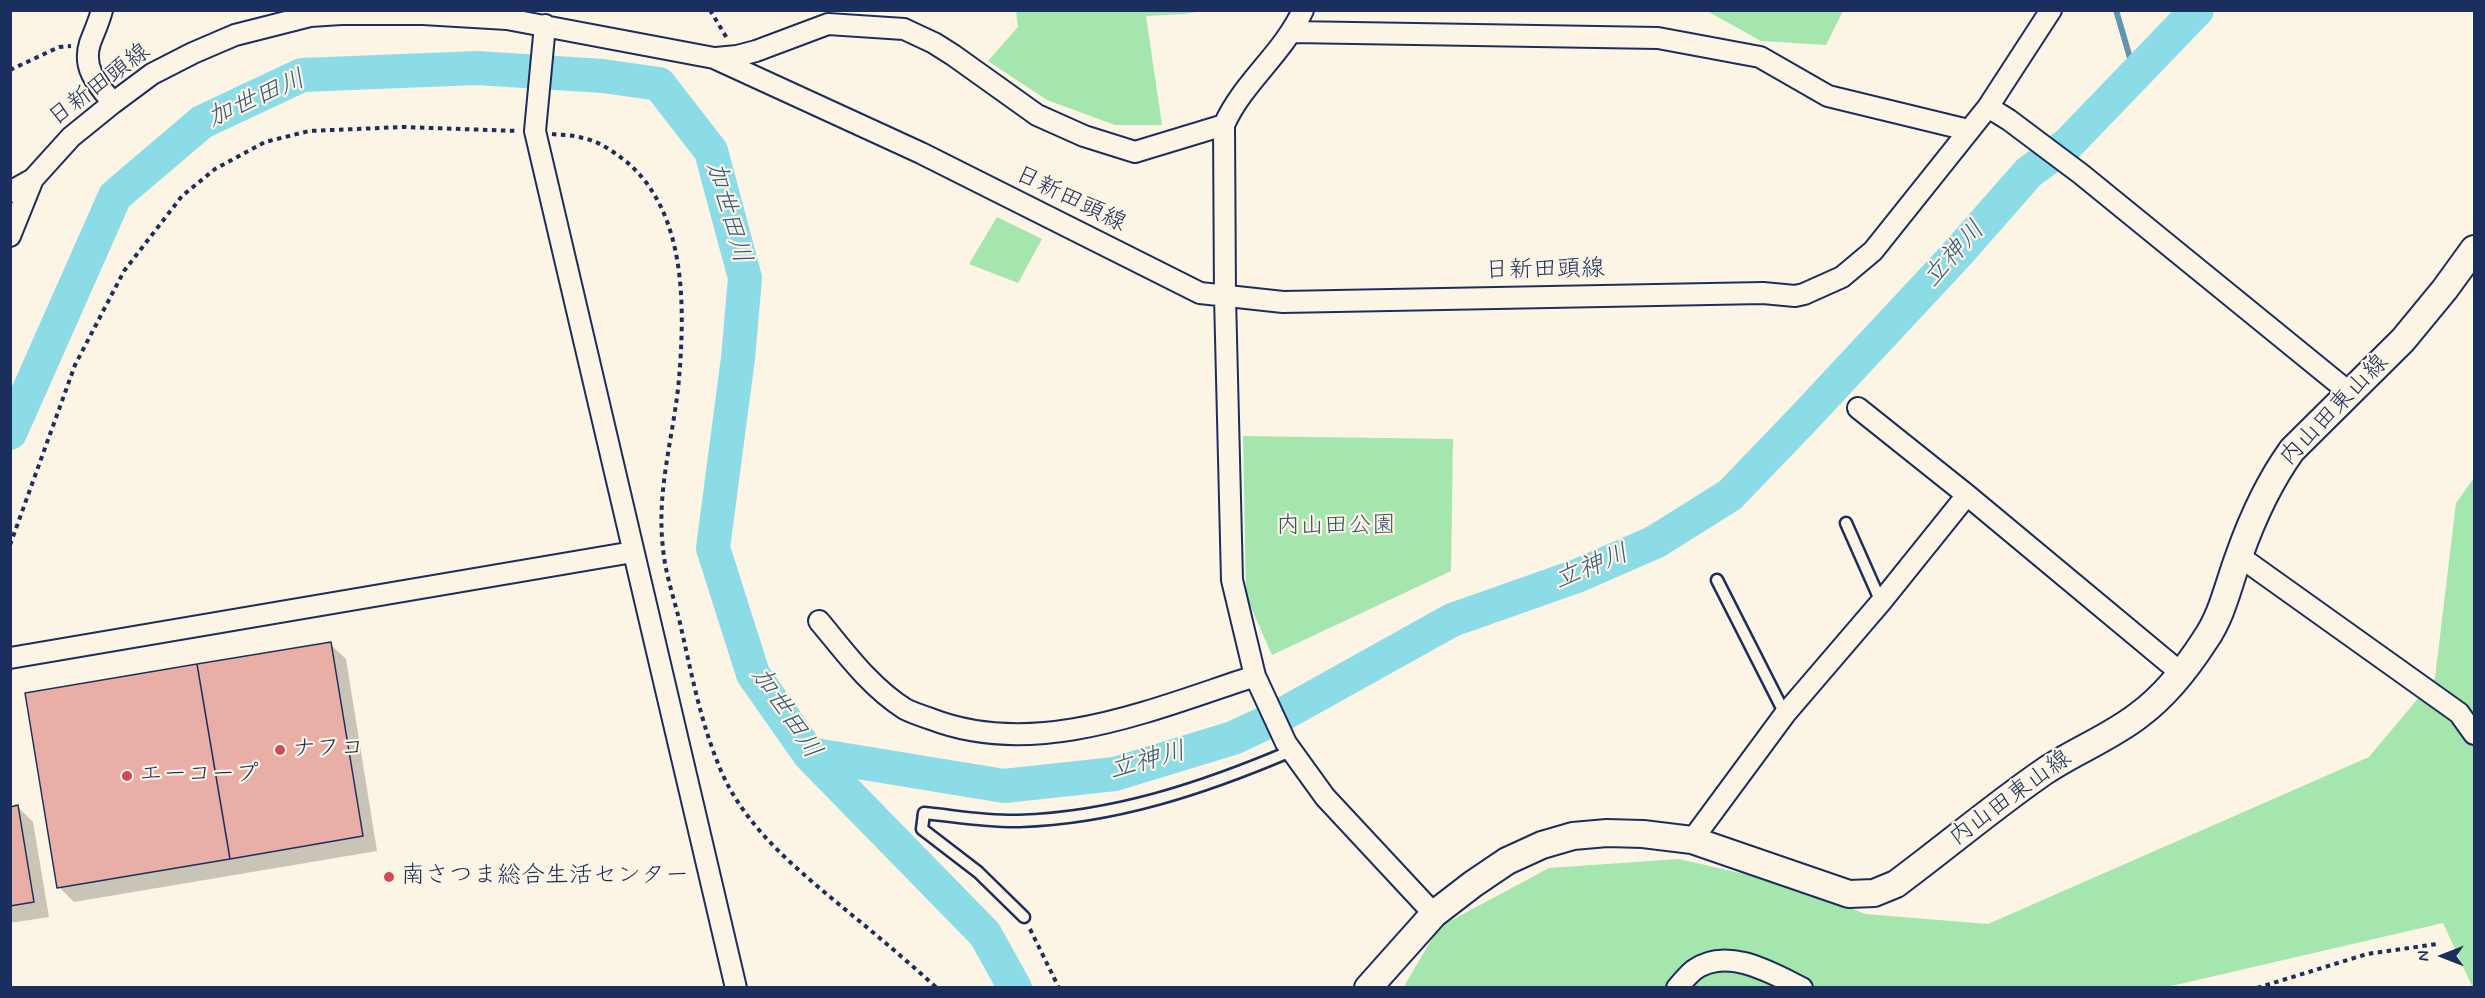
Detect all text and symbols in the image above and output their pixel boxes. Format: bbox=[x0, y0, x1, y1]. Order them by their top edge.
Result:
street label: 日新田頭線 bbox=[43, 38, 157, 134]
water label: 加世田川 bbox=[203, 65, 311, 135]
water label: 加世田川 bbox=[698, 159, 756, 267]
street label: 日新田頭線 bbox=[1010, 161, 1130, 239]
water label: 立神川 bbox=[1917, 216, 1993, 294]
street label: 日新田頭線 bbox=[1485, 256, 1605, 286]
street label: 内山田東山線 bbox=[2275, 349, 2395, 473]
park label: 内山田公園 bbox=[1276, 513, 1396, 541]
water label: 立神川 bbox=[1550, 539, 1634, 597]
water label: 加世田川 bbox=[743, 662, 827, 766]
place label: ナフコ bbox=[292, 736, 364, 764]
water label: 立神川 bbox=[1106, 737, 1190, 787]
marker: ナフコ bbox=[273, 743, 287, 757]
street label: 内山田東山線 bbox=[1944, 745, 2078, 853]
place label: エーコープ bbox=[139, 762, 259, 790]
marker: エーコープ bbox=[120, 769, 134, 783]
place label: 南さつま総合生活センター bbox=[401, 863, 689, 891]
marker: 南さつま総合生活センター bbox=[382, 870, 396, 884]
north arrow bbox=[2413, 926, 2473, 986]
text: N bbox=[2414, 951, 2435, 961]

